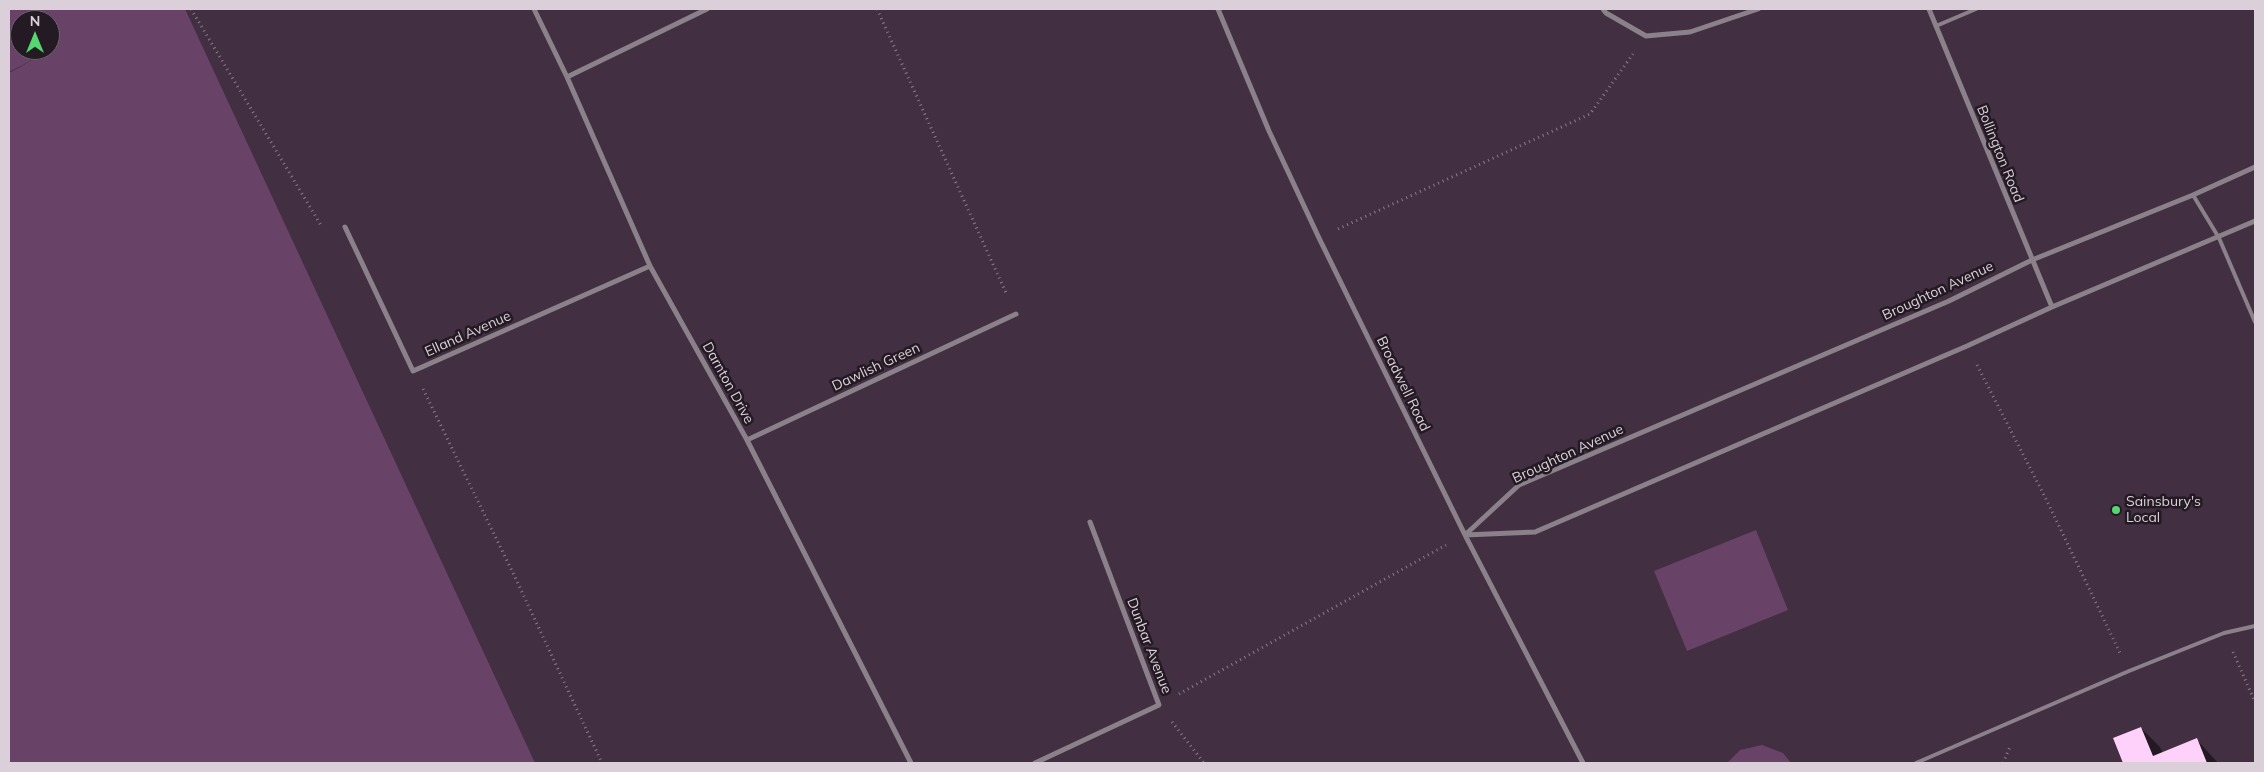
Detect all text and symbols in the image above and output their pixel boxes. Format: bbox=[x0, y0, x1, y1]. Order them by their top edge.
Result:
north arrow bbox=[10, 10, 60, 60]
text: N bbox=[30, 12, 40, 30]
street label: Bollington Road bbox=[1973, 103, 2027, 205]
street label: Broughton Avenue bbox=[1880, 258, 1996, 324]
street label: Elland Avenue bbox=[422, 308, 514, 360]
street label: Broadwell Road bbox=[1373, 334, 1433, 434]
street label: Darnton Drive bbox=[699, 339, 757, 427]
street label: Dawlish Green bbox=[829, 339, 923, 395]
street label: Broughton Avenue bbox=[1510, 421, 1626, 487]
place label: Sainsbury's Local bbox=[2126, 494, 2201, 526]
marker: Sainsbury's Local bbox=[2110, 504, 2122, 516]
street label: Dunbar Avenue bbox=[1123, 596, 1175, 696]

